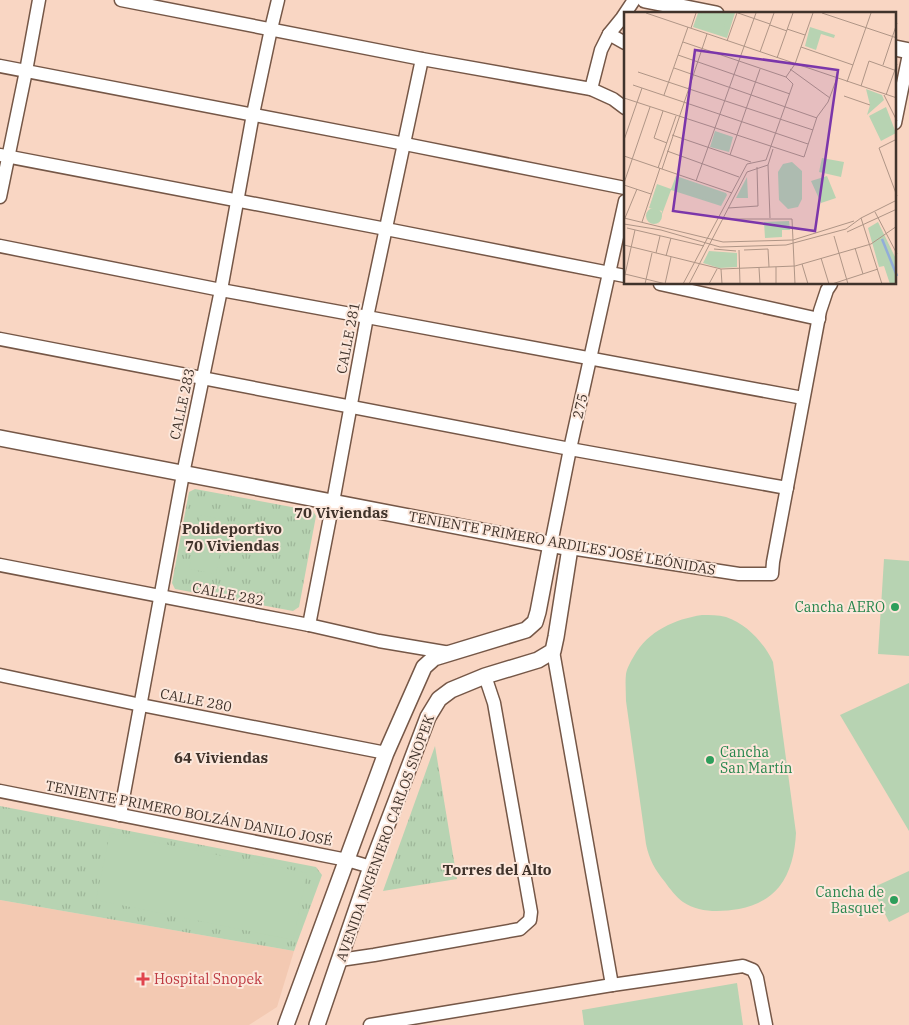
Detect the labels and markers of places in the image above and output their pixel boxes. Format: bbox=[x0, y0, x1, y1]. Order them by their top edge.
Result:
place label: Cancha AERO bbox=[795, 598, 885, 616]
marker: Cancha AERO bbox=[889, 601, 901, 613]
place label: Cancha San Martín bbox=[720, 743, 793, 777]
marker: Cancha San Martín bbox=[704, 754, 716, 766]
place label: Cancha de Basquet bbox=[816, 883, 884, 917]
marker: Cancha de Basquet bbox=[888, 894, 900, 906]
place label: Hospital Snopek bbox=[154, 970, 263, 988]
marker: Hospital Snopek bbox=[136, 972, 150, 986]

